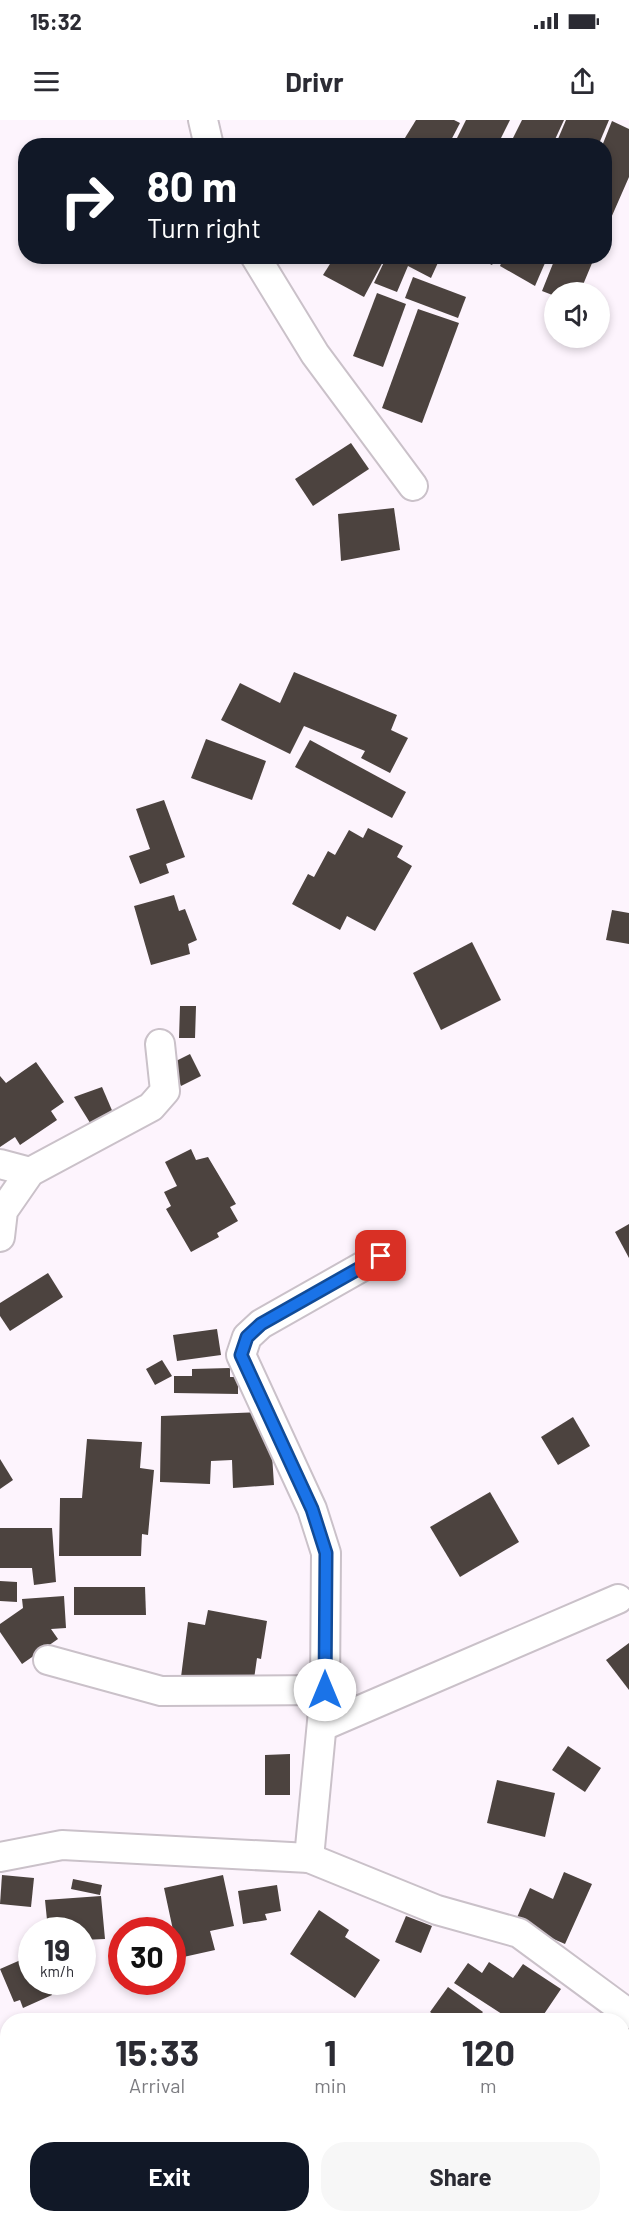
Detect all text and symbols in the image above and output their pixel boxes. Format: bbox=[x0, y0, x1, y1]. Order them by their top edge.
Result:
text: 15:32 bbox=[30, 8, 82, 34]
icon: menu bbox=[30, 65, 63, 98]
text: Drivr bbox=[285, 65, 344, 97]
icon: share bbox=[566, 65, 599, 98]
text: 80 m bbox=[147, 160, 237, 210]
icon: right bbox=[48, 162, 126, 240]
text: Turn right bbox=[147, 211, 261, 243]
map controls bbox=[544, 282, 610, 348]
button: sound bbox=[544, 282, 610, 348]
pin bbox=[355, 1230, 406, 1281]
icon: arrive bbox=[364, 1239, 397, 1272]
position arrow bbox=[293, 1658, 357, 1722]
speed limit sign: 30 bbox=[108, 1917, 186, 1995]
text: 19 bbox=[44, 1931, 70, 1967]
text: km/h bbox=[40, 1962, 74, 1980]
text: 15:33 bbox=[115, 2030, 199, 2073]
text: 1 bbox=[324, 2030, 337, 2073]
text: 120 bbox=[462, 2030, 515, 2073]
text: Arrival bbox=[129, 2073, 185, 2097]
text: min bbox=[314, 2073, 347, 2097]
text: m bbox=[480, 2073, 497, 2097]
button: Exit bbox=[30, 2142, 309, 2211]
button: Share bbox=[321, 2142, 600, 2211]

